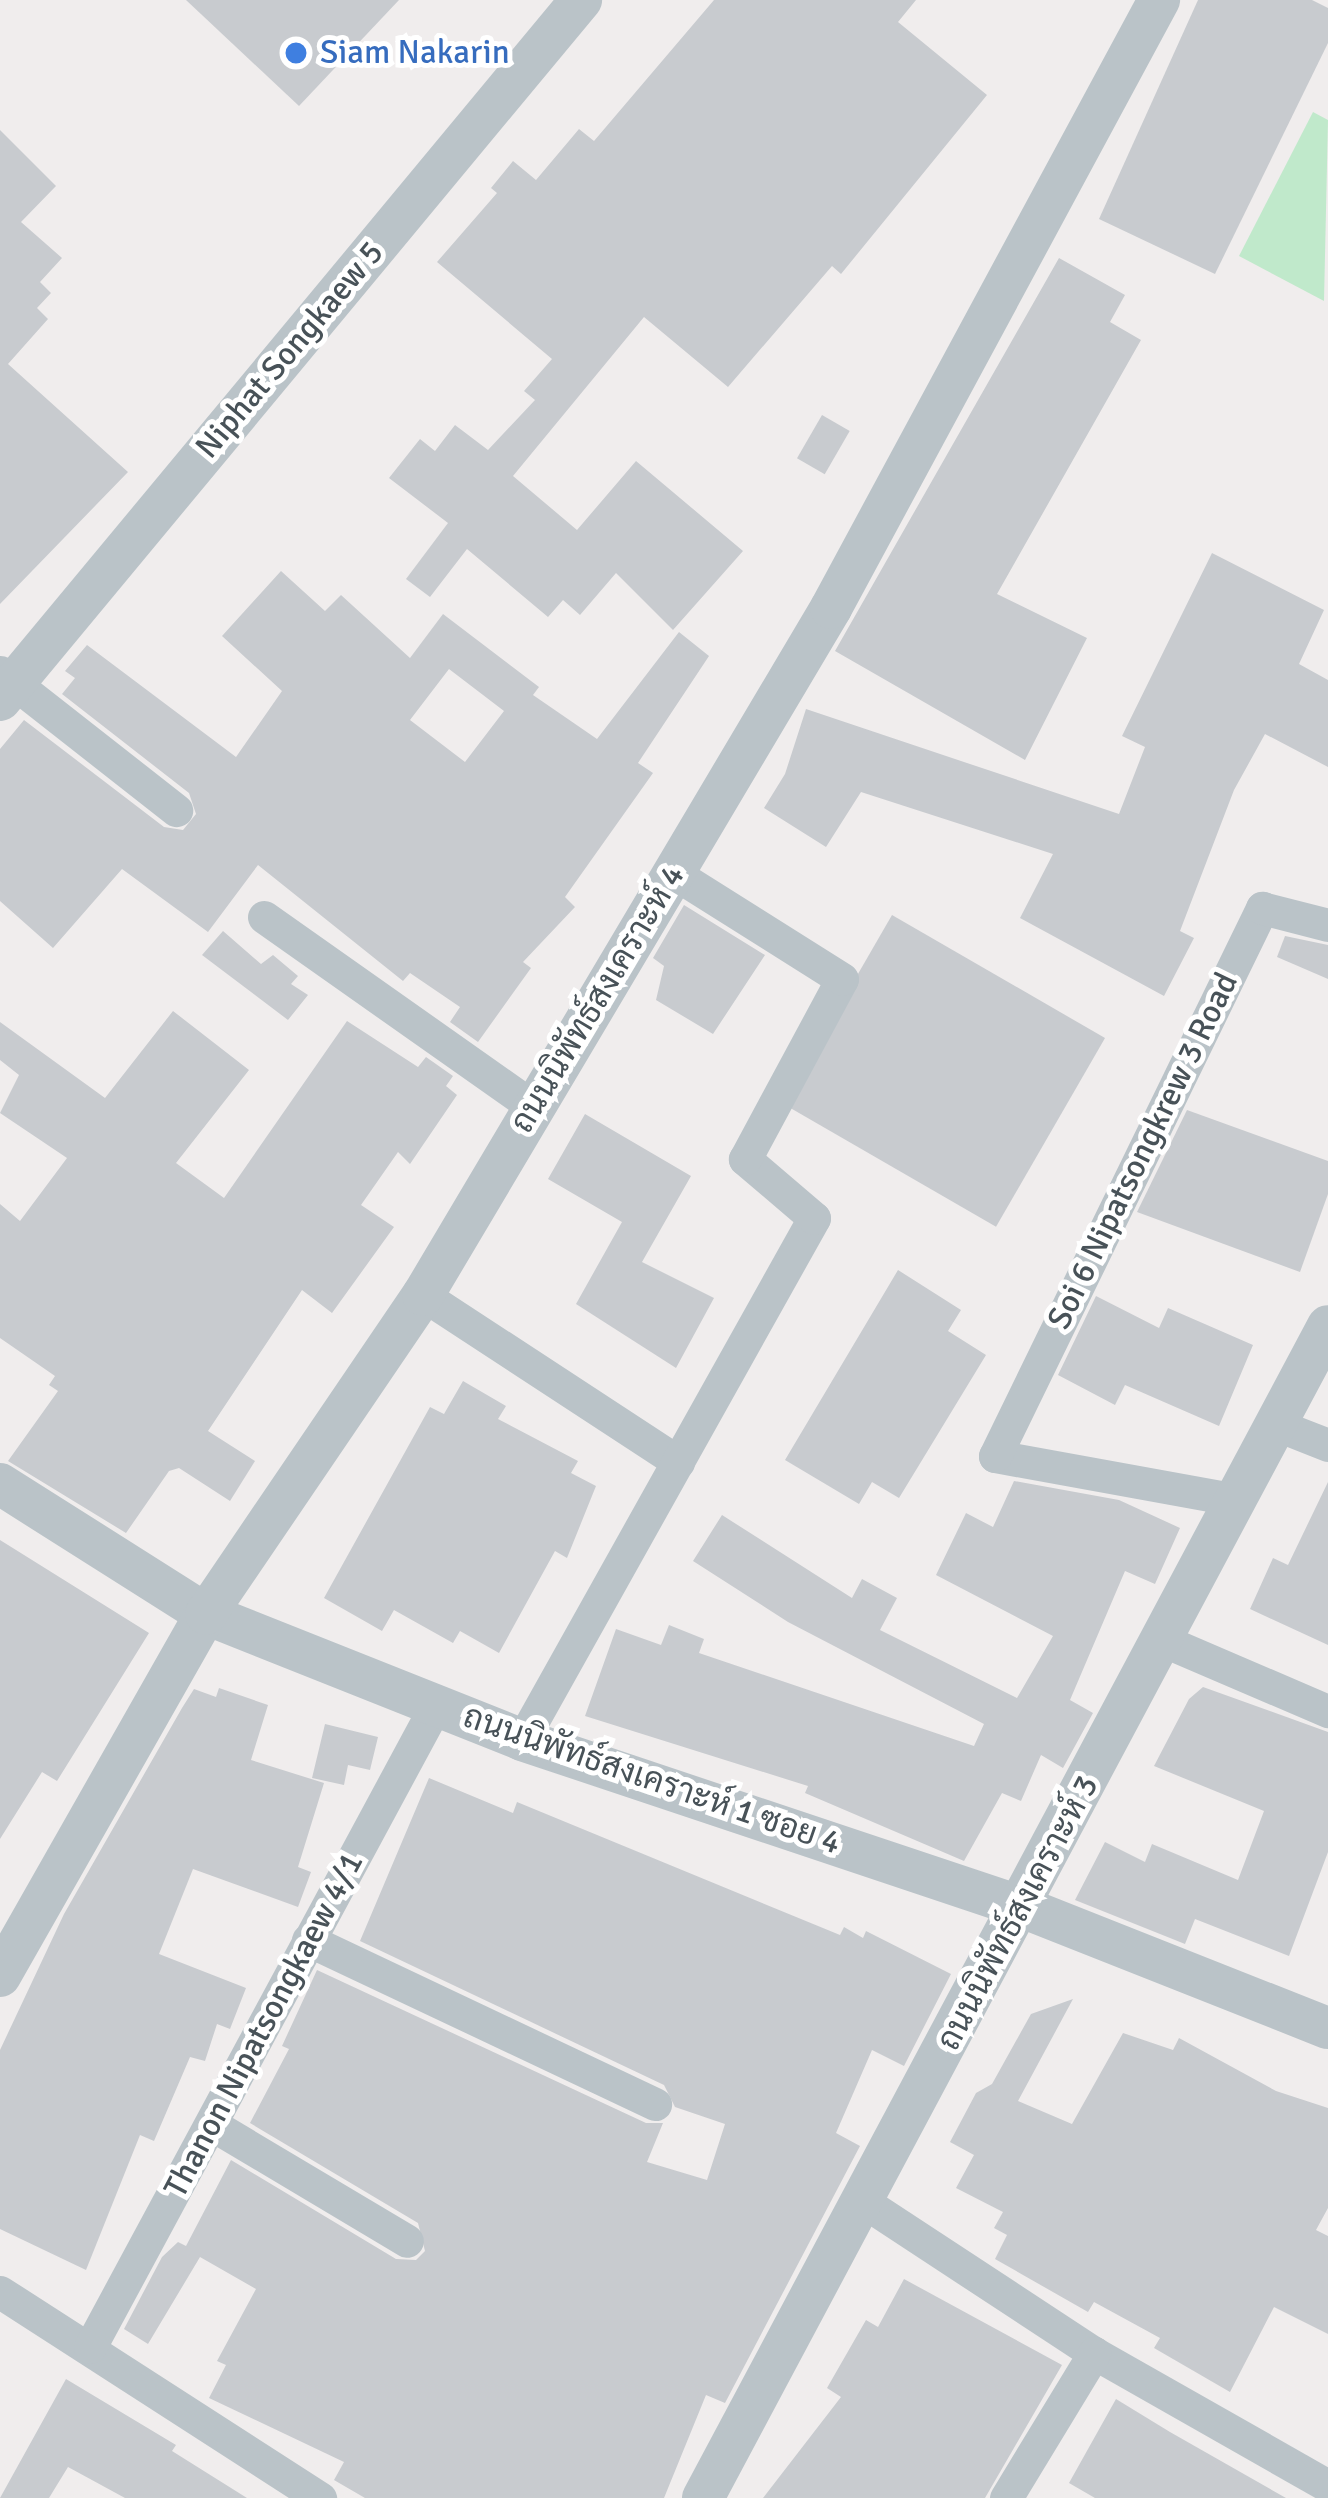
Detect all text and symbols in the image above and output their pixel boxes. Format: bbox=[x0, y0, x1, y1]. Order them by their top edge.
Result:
place label: Siam Nakarin bbox=[320, 33, 510, 73]
marker: Siam Nakarin bbox=[283, 40, 309, 66]
street label: Niphat Songkaew 5 bbox=[188, 233, 392, 467]
street label: ถนนนิพัทธ์สงเคราะห์ 4 bbox=[502, 858, 694, 1140]
street label: Soi 6 Nipatsongkrew 3 Road bbox=[1039, 966, 1247, 1336]
street label: ถนนนิพัทธ์สงเคราะห์ 1 ซอย 4 bbox=[458, 1697, 846, 1863]
street label: ถนนนิพัทธ์สงเคราะห์ 3 bbox=[929, 1769, 1107, 2057]
street label: Thanon Nipatsongkaew 4/1 bbox=[156, 1846, 372, 2204]

